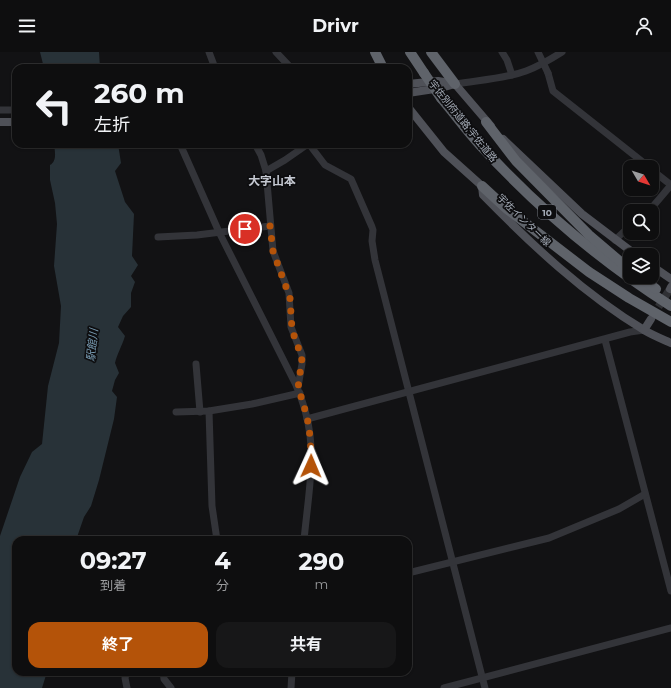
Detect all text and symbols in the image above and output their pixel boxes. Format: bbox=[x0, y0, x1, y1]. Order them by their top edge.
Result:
icon: menu bbox=[16, 15, 38, 37]
text: Drivr bbox=[312, 15, 359, 37]
icon: person bbox=[633, 15, 655, 37]
text: 260 m bbox=[94, 76, 185, 110]
street label: 宇佐別府道路;宇佐道路 bbox=[426, 77, 500, 165]
icon: left bbox=[28, 80, 80, 132]
text: 左折 bbox=[94, 114, 130, 136]
north arrow bbox=[623, 160, 659, 196]
map controls bbox=[623, 160, 659, 284]
district label: 大字山本 bbox=[248, 173, 296, 188]
street label: 宇佐インター線 bbox=[494, 191, 554, 249]
button: search bbox=[623, 204, 659, 240]
road number: 10 bbox=[538, 205, 556, 219]
pin bbox=[228, 212, 262, 246]
icon: arrive bbox=[234, 218, 256, 240]
button: layers bbox=[623, 248, 659, 284]
water label: 駅館川 bbox=[83, 327, 101, 362]
position arrow bbox=[290, 445, 332, 487]
text: 09:27 bbox=[80, 546, 147, 575]
text: 4 bbox=[214, 546, 231, 575]
text: 290 bbox=[299, 547, 344, 576]
text: m bbox=[315, 576, 328, 592]
text: 到着 bbox=[100, 577, 126, 593]
text: 分 bbox=[216, 577, 229, 593]
button: 終了 bbox=[28, 622, 208, 668]
button: 共有 bbox=[216, 622, 396, 668]

